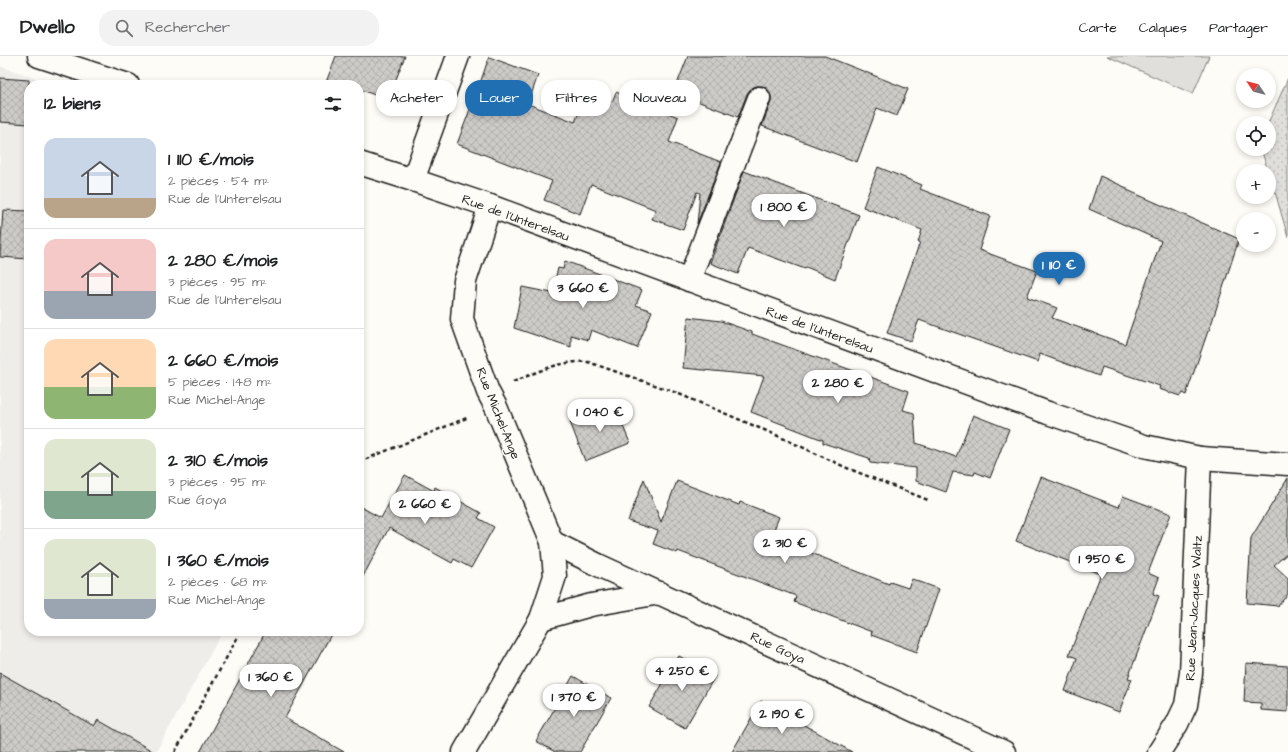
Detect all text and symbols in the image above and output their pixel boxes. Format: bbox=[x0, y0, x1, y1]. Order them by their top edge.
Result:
search box bbox=[99, 10, 379, 46]
text: Dwello bbox=[20, 14, 75, 41]
icon: search bbox=[113, 17, 135, 39]
text: Rechercher bbox=[145, 17, 230, 38]
text: Carte bbox=[1079, 18, 1117, 38]
text: Calques bbox=[1139, 18, 1187, 38]
text: Partager bbox=[1209, 18, 1268, 38]
north arrow bbox=[1236, 68, 1276, 108]
map controls bbox=[1236, 68, 1276, 252]
chip: Acheter bbox=[376, 80, 457, 116]
chip: Louer bbox=[465, 80, 533, 116]
chip: Filtres bbox=[541, 80, 611, 116]
chip: Nouveau bbox=[619, 80, 700, 116]
text: 12 biens bbox=[44, 92, 101, 116]
icon: filters bbox=[322, 93, 344, 115]
button: locate bbox=[1236, 116, 1276, 156]
text: 1 110 €/mois bbox=[168, 148, 254, 172]
icon: home bbox=[76, 154, 124, 202]
button: + bbox=[1236, 164, 1276, 204]
text: 2 pièces · 54 m² bbox=[168, 172, 269, 190]
text: Rue de l'Unterelsau bbox=[168, 190, 281, 208]
street label: Rue de l'Unterelsau bbox=[459, 190, 572, 246]
pin: 1 800 € bbox=[747, 194, 821, 228]
text: 1 800 € bbox=[760, 198, 808, 216]
button: − bbox=[1236, 212, 1276, 252]
text: 2 280 €/mois bbox=[168, 249, 278, 273]
pin: 1 110 € bbox=[1022, 252, 1096, 286]
icon: home bbox=[76, 255, 124, 303]
text: 1 110 € bbox=[1042, 256, 1076, 274]
text: 3 pièces · 95 m² bbox=[168, 273, 267, 291]
pin: 3 660 € bbox=[546, 275, 620, 309]
text: 3 660 € bbox=[557, 279, 609, 297]
text: Rue de l'Unterelsau bbox=[168, 291, 281, 309]
street label: Rue de l'Unterelsau bbox=[763, 302, 876, 358]
text: 2 660 €/mois bbox=[168, 349, 279, 373]
icon: home bbox=[76, 355, 124, 403]
street label: Rue Michel-Ange bbox=[471, 365, 525, 462]
pin: 2 280 € bbox=[801, 370, 875, 404]
text: 5 pièces · 148 m² bbox=[168, 373, 272, 391]
text: 2 280 € bbox=[812, 374, 864, 392]
text: Rue Michel-Ange bbox=[168, 391, 265, 409]
pin: 1 040 € bbox=[563, 399, 637, 433]
text: 1 040 € bbox=[576, 403, 624, 421]
text: 2 310 €/mois bbox=[168, 449, 268, 473]
icon: home bbox=[76, 455, 124, 503]
text: 3 pièces · 95 m² bbox=[168, 473, 267, 491]
text: Rue Goya bbox=[168, 491, 226, 509]
pin: 2 660 € bbox=[388, 491, 462, 525]
text: 2 660 € bbox=[399, 495, 451, 513]
pin: 2 310 € bbox=[748, 530, 822, 564]
text: 2 310 € bbox=[763, 534, 807, 552]
street label: Rue Jean-Jacques Waltz bbox=[1181, 534, 1207, 681]
pin: 1 950 € bbox=[1065, 546, 1139, 580]
text: 1 360 €/mois bbox=[168, 549, 269, 573]
text: 1 950 € bbox=[1078, 550, 1126, 568]
icon: home bbox=[76, 555, 124, 603]
text: 2 pièces · 68 m² bbox=[168, 573, 268, 591]
text: Rue Michel-Ange bbox=[168, 591, 265, 609]
street label: Rue Goya bbox=[747, 627, 808, 669]
pin: 4 250 € bbox=[645, 658, 719, 692]
text: 4 250 € bbox=[655, 662, 709, 680]
pin: 1 360 € bbox=[234, 664, 308, 698]
text: 1 360 € bbox=[248, 668, 294, 686]
pin: 1 370 € bbox=[537, 684, 611, 718]
text: 1 370 € bbox=[551, 688, 597, 706]
pin: 2 190 € bbox=[745, 701, 819, 735]
text: 2 190 € bbox=[759, 705, 805, 723]

